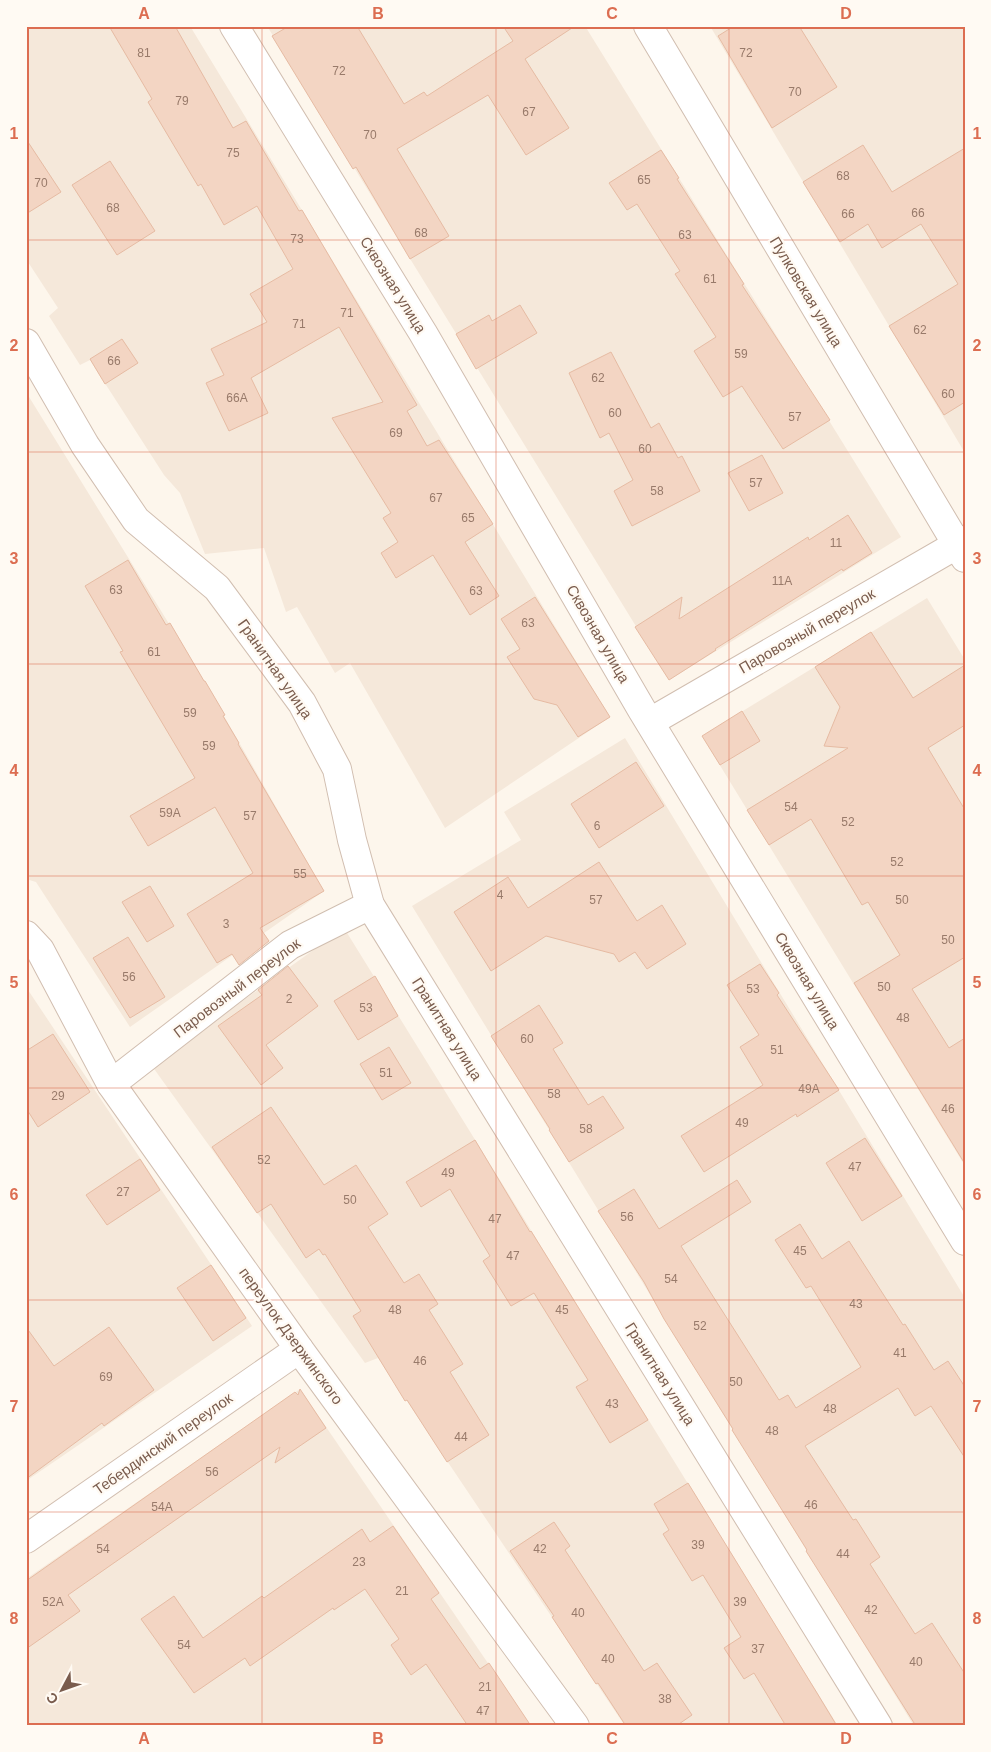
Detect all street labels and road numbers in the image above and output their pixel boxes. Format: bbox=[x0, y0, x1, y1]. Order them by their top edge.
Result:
street label: Сквозная улица bbox=[357, 233, 430, 337]
street label: Пулковская улица bbox=[767, 233, 846, 351]
street label: Сквозная улица bbox=[563, 582, 634, 686]
street label: Паровозный переулок bbox=[736, 584, 878, 676]
street label: Гранитная улица bbox=[235, 616, 316, 722]
street label: Сквозная улица bbox=[772, 929, 843, 1033]
street label: Паровозный переулок bbox=[170, 934, 304, 1041]
street label: Гранитная улица bbox=[409, 974, 486, 1084]
street label: переулок Дзержинского bbox=[236, 1264, 347, 1407]
street label: Гранитная улица bbox=[622, 1319, 699, 1429]
street label: Тебердинский переулок bbox=[90, 1389, 236, 1498]

